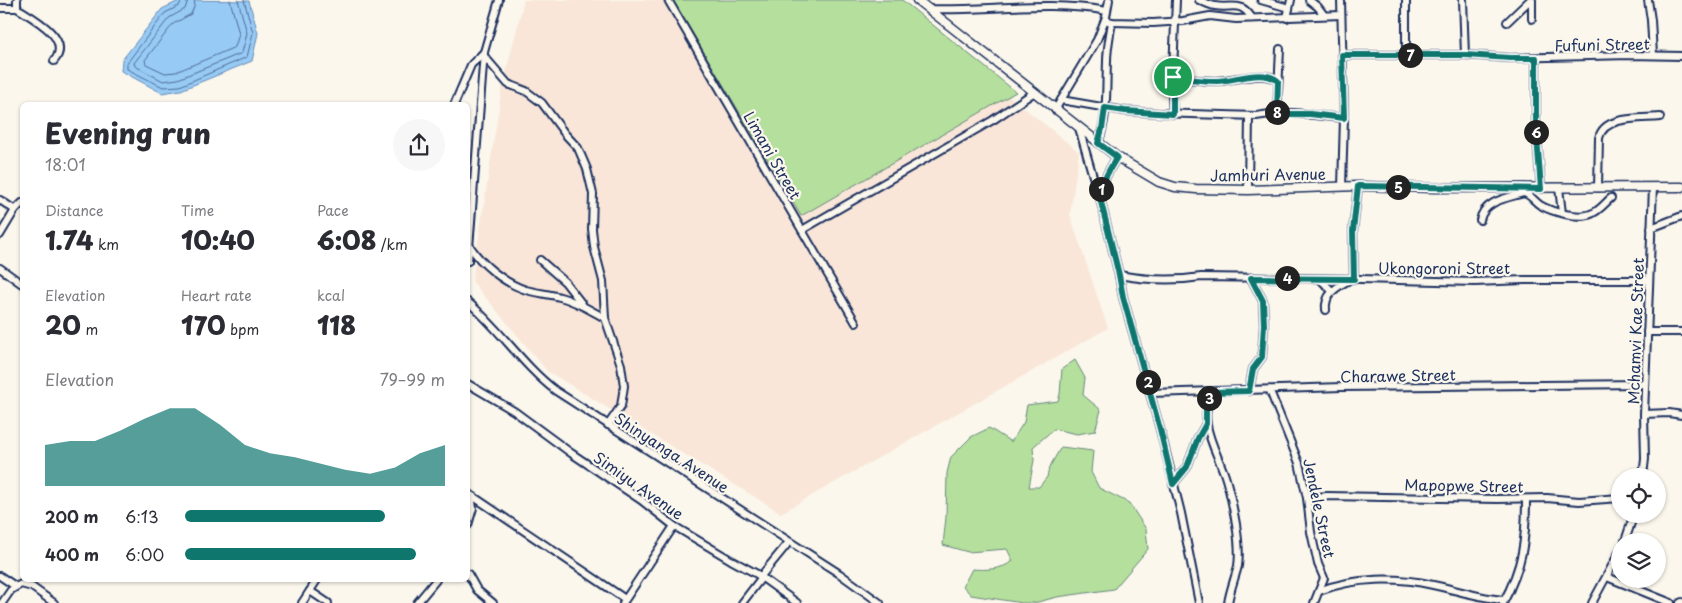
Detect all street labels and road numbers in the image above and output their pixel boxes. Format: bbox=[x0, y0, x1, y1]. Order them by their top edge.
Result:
street label: Fufuni Street bbox=[1554, 32, 1650, 56]
street label: Limani Street bbox=[738, 107, 808, 203]
street label: Jamhuri Avenue bbox=[1210, 161, 1326, 187]
street label: Ukongoroni Street bbox=[1378, 256, 1510, 279]
street label: Mchamvi Kae Street bbox=[1621, 257, 1649, 405]
street label: Charawe Street bbox=[1340, 362, 1456, 388]
street label: Shinyanga Avenue bbox=[610, 406, 734, 498]
street label: Simiyu Avenue bbox=[589, 445, 689, 525]
street label: Jendele Street bbox=[1298, 456, 1342, 560]
street label: Mapopwe Street bbox=[1404, 472, 1524, 498]

